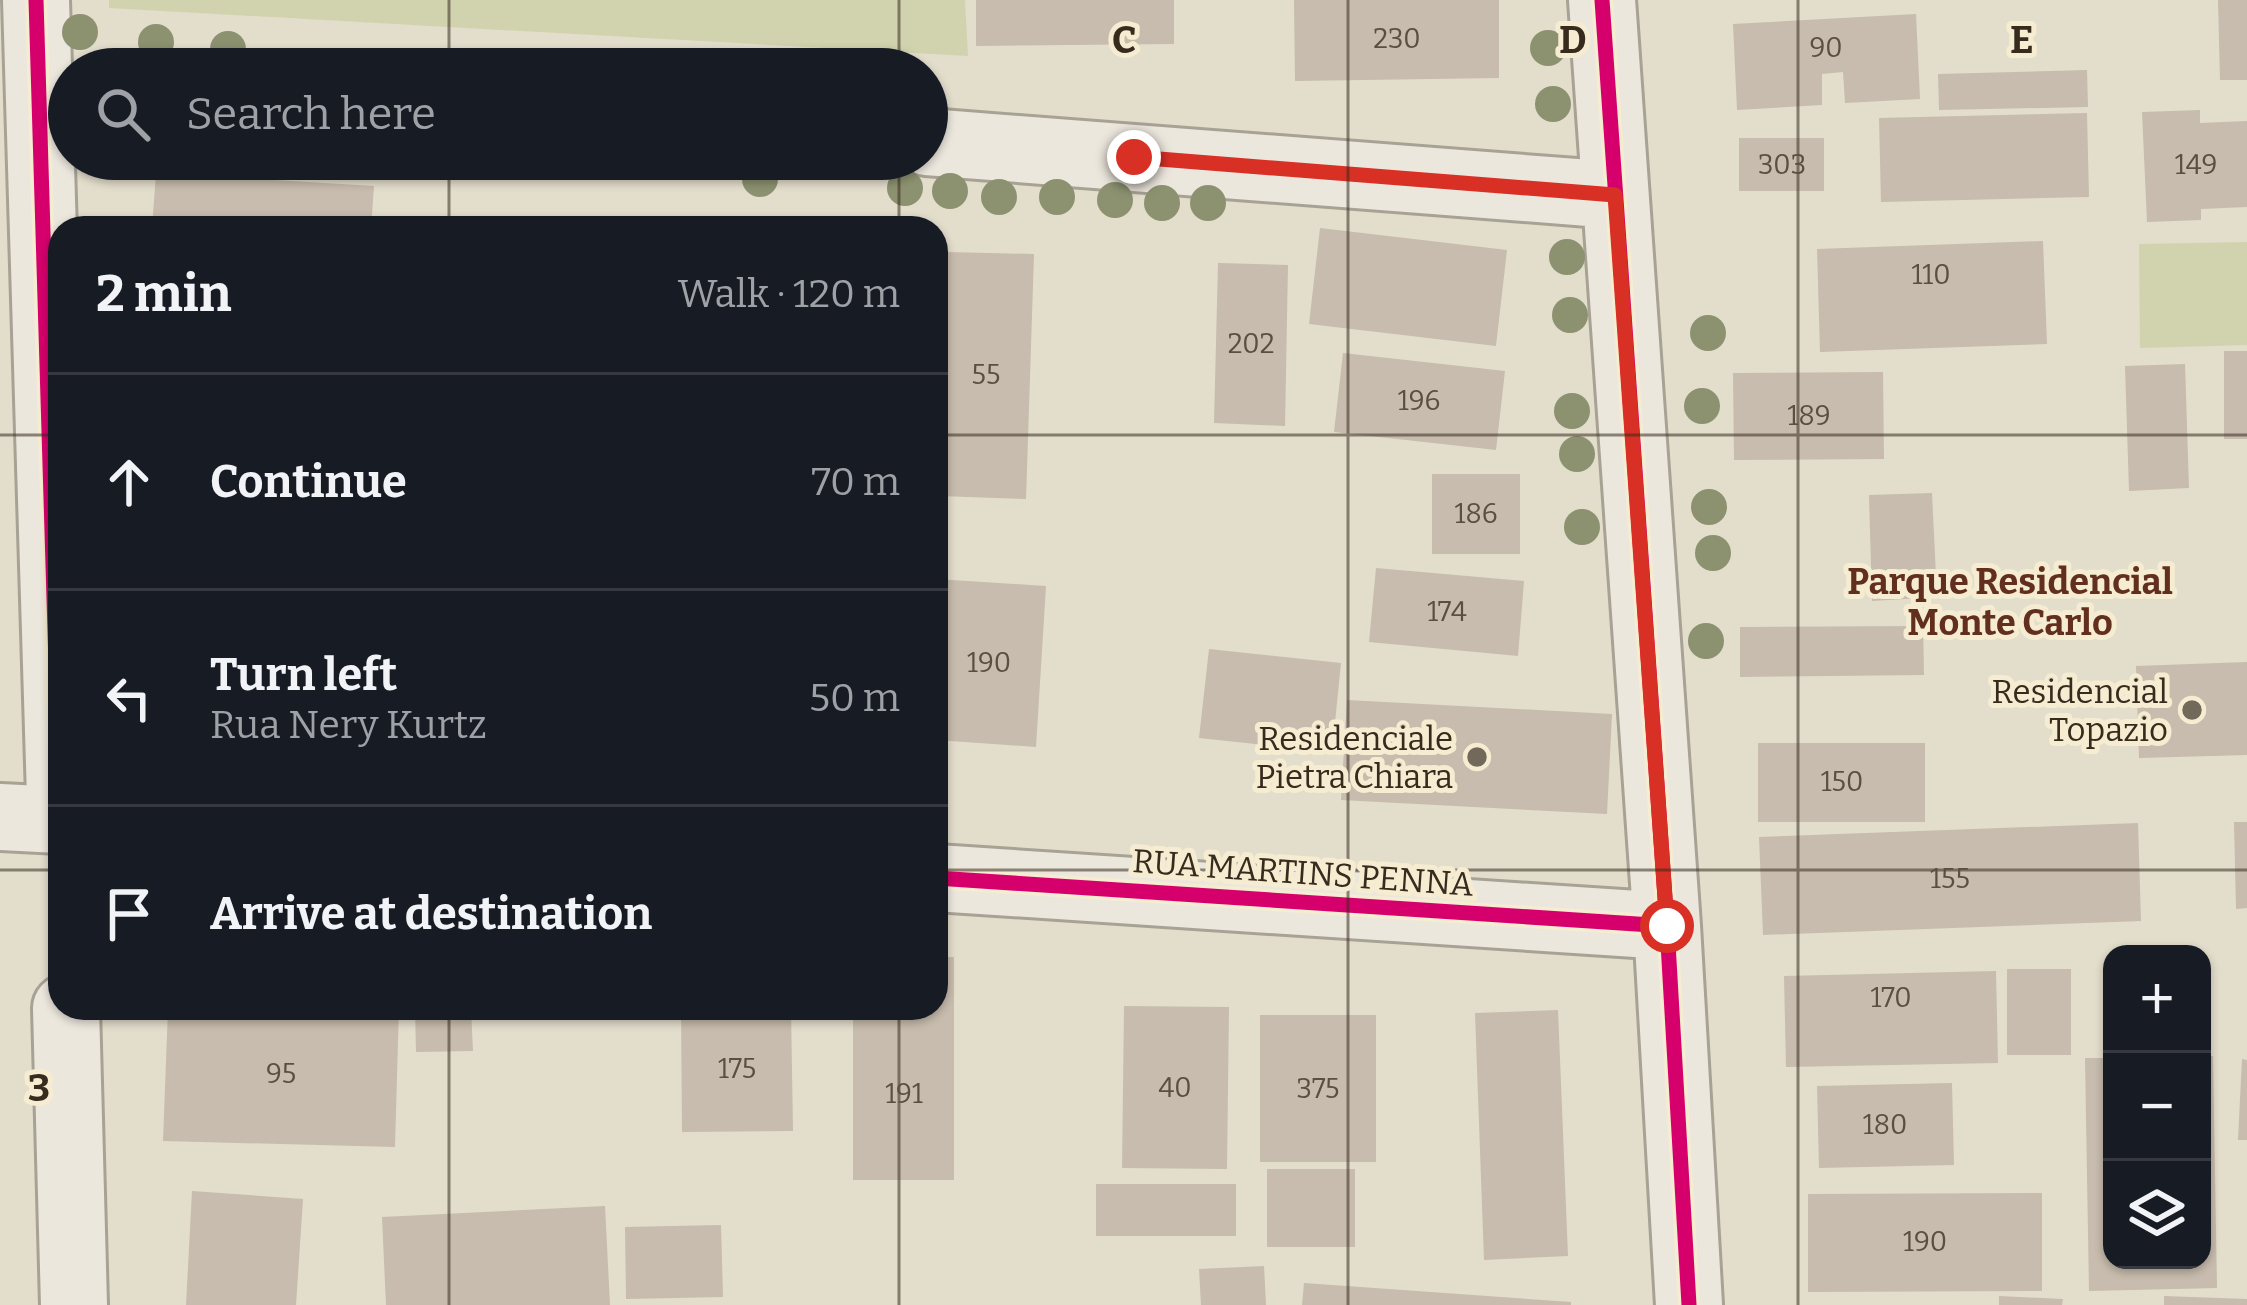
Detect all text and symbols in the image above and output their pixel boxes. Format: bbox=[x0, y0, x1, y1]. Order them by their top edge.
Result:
text: C bbox=[1112, 17, 1136, 63]
text: D bbox=[1559, 17, 1587, 63]
text: E bbox=[2010, 17, 2034, 63]
house number: 230 bbox=[1373, 23, 1421, 55]
house number: 90 bbox=[1809, 32, 1843, 64]
search box bbox=[48, 48, 948, 180]
icon: search bbox=[90, 81, 156, 147]
text: Search here bbox=[186, 87, 436, 141]
route end bbox=[1107, 130, 1161, 184]
house number: 303 bbox=[1758, 149, 1806, 181]
house number: 149 bbox=[2175, 149, 2217, 181]
house number: 110 bbox=[1911, 259, 1951, 291]
text: 2 min bbox=[96, 263, 232, 325]
text: Walk · 120 m bbox=[678, 271, 900, 317]
house number: 202 bbox=[1228, 328, 1274, 360]
house number: 55 bbox=[972, 359, 1000, 391]
house number: 196 bbox=[1398, 385, 1440, 417]
house number: 189 bbox=[1787, 400, 1831, 432]
icon: ahead bbox=[96, 449, 162, 515]
text: Continue bbox=[210, 455, 407, 509]
text: 70 m bbox=[811, 459, 900, 505]
house number: 186 bbox=[1454, 498, 1498, 530]
district label: Parque Residencial Monte Carlo bbox=[1847, 560, 2173, 645]
house number: 174 bbox=[1427, 596, 1467, 628]
house number: 190 bbox=[967, 647, 1011, 679]
text: Turn left bbox=[210, 648, 397, 702]
icon: left bbox=[96, 665, 162, 731]
place label: Residencial Topazio bbox=[1991, 672, 2168, 750]
text: 50 m bbox=[809, 675, 900, 721]
marker: Residencial Topazio bbox=[2179, 697, 2205, 723]
text: Rua Nery Kurtz bbox=[210, 702, 487, 748]
place label: Residenciale Pietra Chiara bbox=[1256, 719, 1453, 797]
marker: Residenciale Pietra Chiara bbox=[1464, 744, 1490, 770]
house number: 150 bbox=[1821, 766, 1863, 798]
street label: RUA MARTINS PENNA bbox=[1131, 841, 1475, 905]
house number: 155 bbox=[1930, 863, 1970, 895]
icon: arrive bbox=[96, 881, 162, 947]
text: Arrive at destination bbox=[210, 887, 652, 941]
route start bbox=[1640, 899, 1694, 953]
map controls bbox=[2103, 945, 2211, 1269]
button: + bbox=[2103, 945, 2211, 1053]
house number: 170 bbox=[1870, 982, 1912, 1014]
house number: 175 bbox=[718, 1053, 756, 1085]
button: − bbox=[2103, 1053, 2211, 1161]
house number: 95 bbox=[266, 1058, 296, 1090]
text: 3 bbox=[28, 1065, 50, 1111]
house number: 40 bbox=[1158, 1072, 1192, 1104]
house number: 375 bbox=[1297, 1073, 1339, 1105]
house number: 191 bbox=[885, 1078, 923, 1110]
house number: 180 bbox=[1863, 1109, 1907, 1141]
button: layers bbox=[2103, 1161, 2211, 1269]
house number: 190 bbox=[1903, 1226, 1947, 1258]

